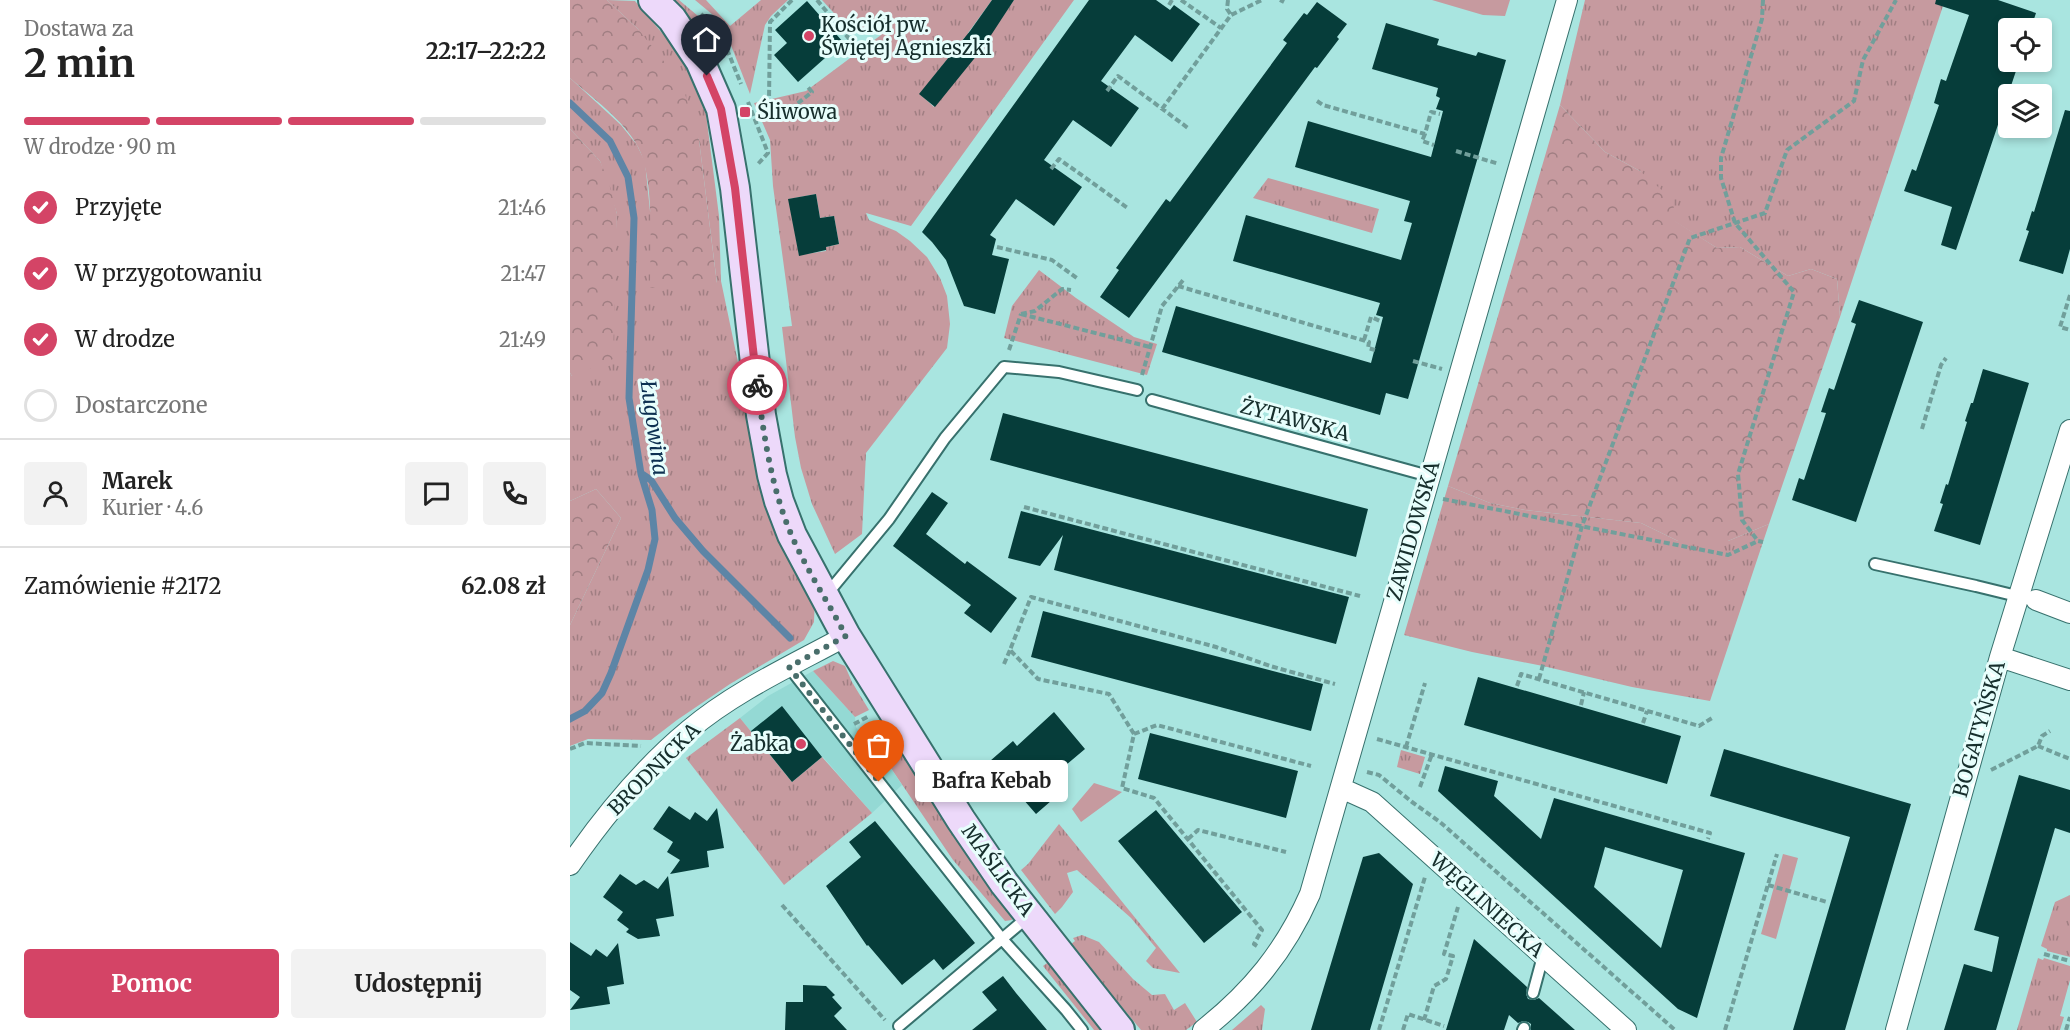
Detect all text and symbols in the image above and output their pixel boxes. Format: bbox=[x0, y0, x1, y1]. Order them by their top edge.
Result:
place label: Kościół pw. Świętej Agnieszki bbox=[821, 12, 992, 60]
pin bbox=[681, 14, 732, 76]
text: Dostawa za bbox=[24, 16, 134, 41]
map controls bbox=[1998, 18, 2052, 138]
button: locate bbox=[1998, 18, 2052, 72]
icon: home bbox=[690, 23, 723, 56]
marker: Kościół pw. Świętej Agnieszki bbox=[802, 29, 816, 43]
text: 22:17–22:22 bbox=[426, 37, 546, 65]
text: 2 min bbox=[24, 39, 135, 88]
button: layers bbox=[1998, 84, 2052, 138]
place label: Śliwowa bbox=[757, 98, 837, 124]
marker: Śliwowa bbox=[738, 105, 752, 119]
text: W drodze · 90 m bbox=[24, 134, 176, 159]
icon: check bbox=[24, 191, 57, 224]
text: Przyjęte bbox=[75, 193, 162, 221]
text: 21:46 bbox=[498, 195, 546, 220]
icon: check bbox=[24, 257, 57, 290]
text: W przygotowaniu bbox=[75, 259, 262, 287]
text: 21:47 bbox=[501, 261, 546, 286]
icon: check bbox=[24, 323, 57, 356]
text: W drodze bbox=[75, 325, 175, 353]
text: 21:49 bbox=[499, 327, 546, 352]
courier bbox=[727, 355, 787, 415]
icon: bike bbox=[741, 369, 774, 402]
water label: Ługowina bbox=[634, 379, 675, 477]
text: Dostarczone bbox=[75, 391, 207, 419]
street label: ŻYTAWSKA bbox=[1238, 393, 1353, 446]
street label: ZAWIDOWSKA bbox=[1381, 457, 1445, 603]
button: person bbox=[24, 462, 87, 525]
button: chat bbox=[405, 462, 468, 525]
button: phone bbox=[483, 462, 546, 525]
text: Marek bbox=[102, 467, 173, 495]
text: Kurier · 4.6 bbox=[102, 495, 203, 520]
text: Zamówienie #2172 bbox=[24, 572, 222, 600]
text: 62.08 zł bbox=[461, 572, 546, 600]
street label: BOGATYŃSKA bbox=[1945, 657, 2010, 800]
street label: BRODNICKA bbox=[602, 717, 706, 820]
pin bbox=[853, 720, 904, 782]
icon: bag bbox=[862, 729, 895, 762]
place label: Żabka bbox=[730, 731, 789, 756]
marker: Żabka bbox=[794, 737, 808, 751]
callout: Bafra Kebab bbox=[915, 761, 1068, 803]
text: Bafra Kebab bbox=[932, 768, 1051, 793]
street label: MAŚLICKA bbox=[957, 818, 1041, 921]
street label: WĘGLINIECKA bbox=[1424, 846, 1550, 963]
button: Pomoc bbox=[24, 949, 279, 1018]
button: Udostępnij bbox=[291, 949, 546, 1018]

